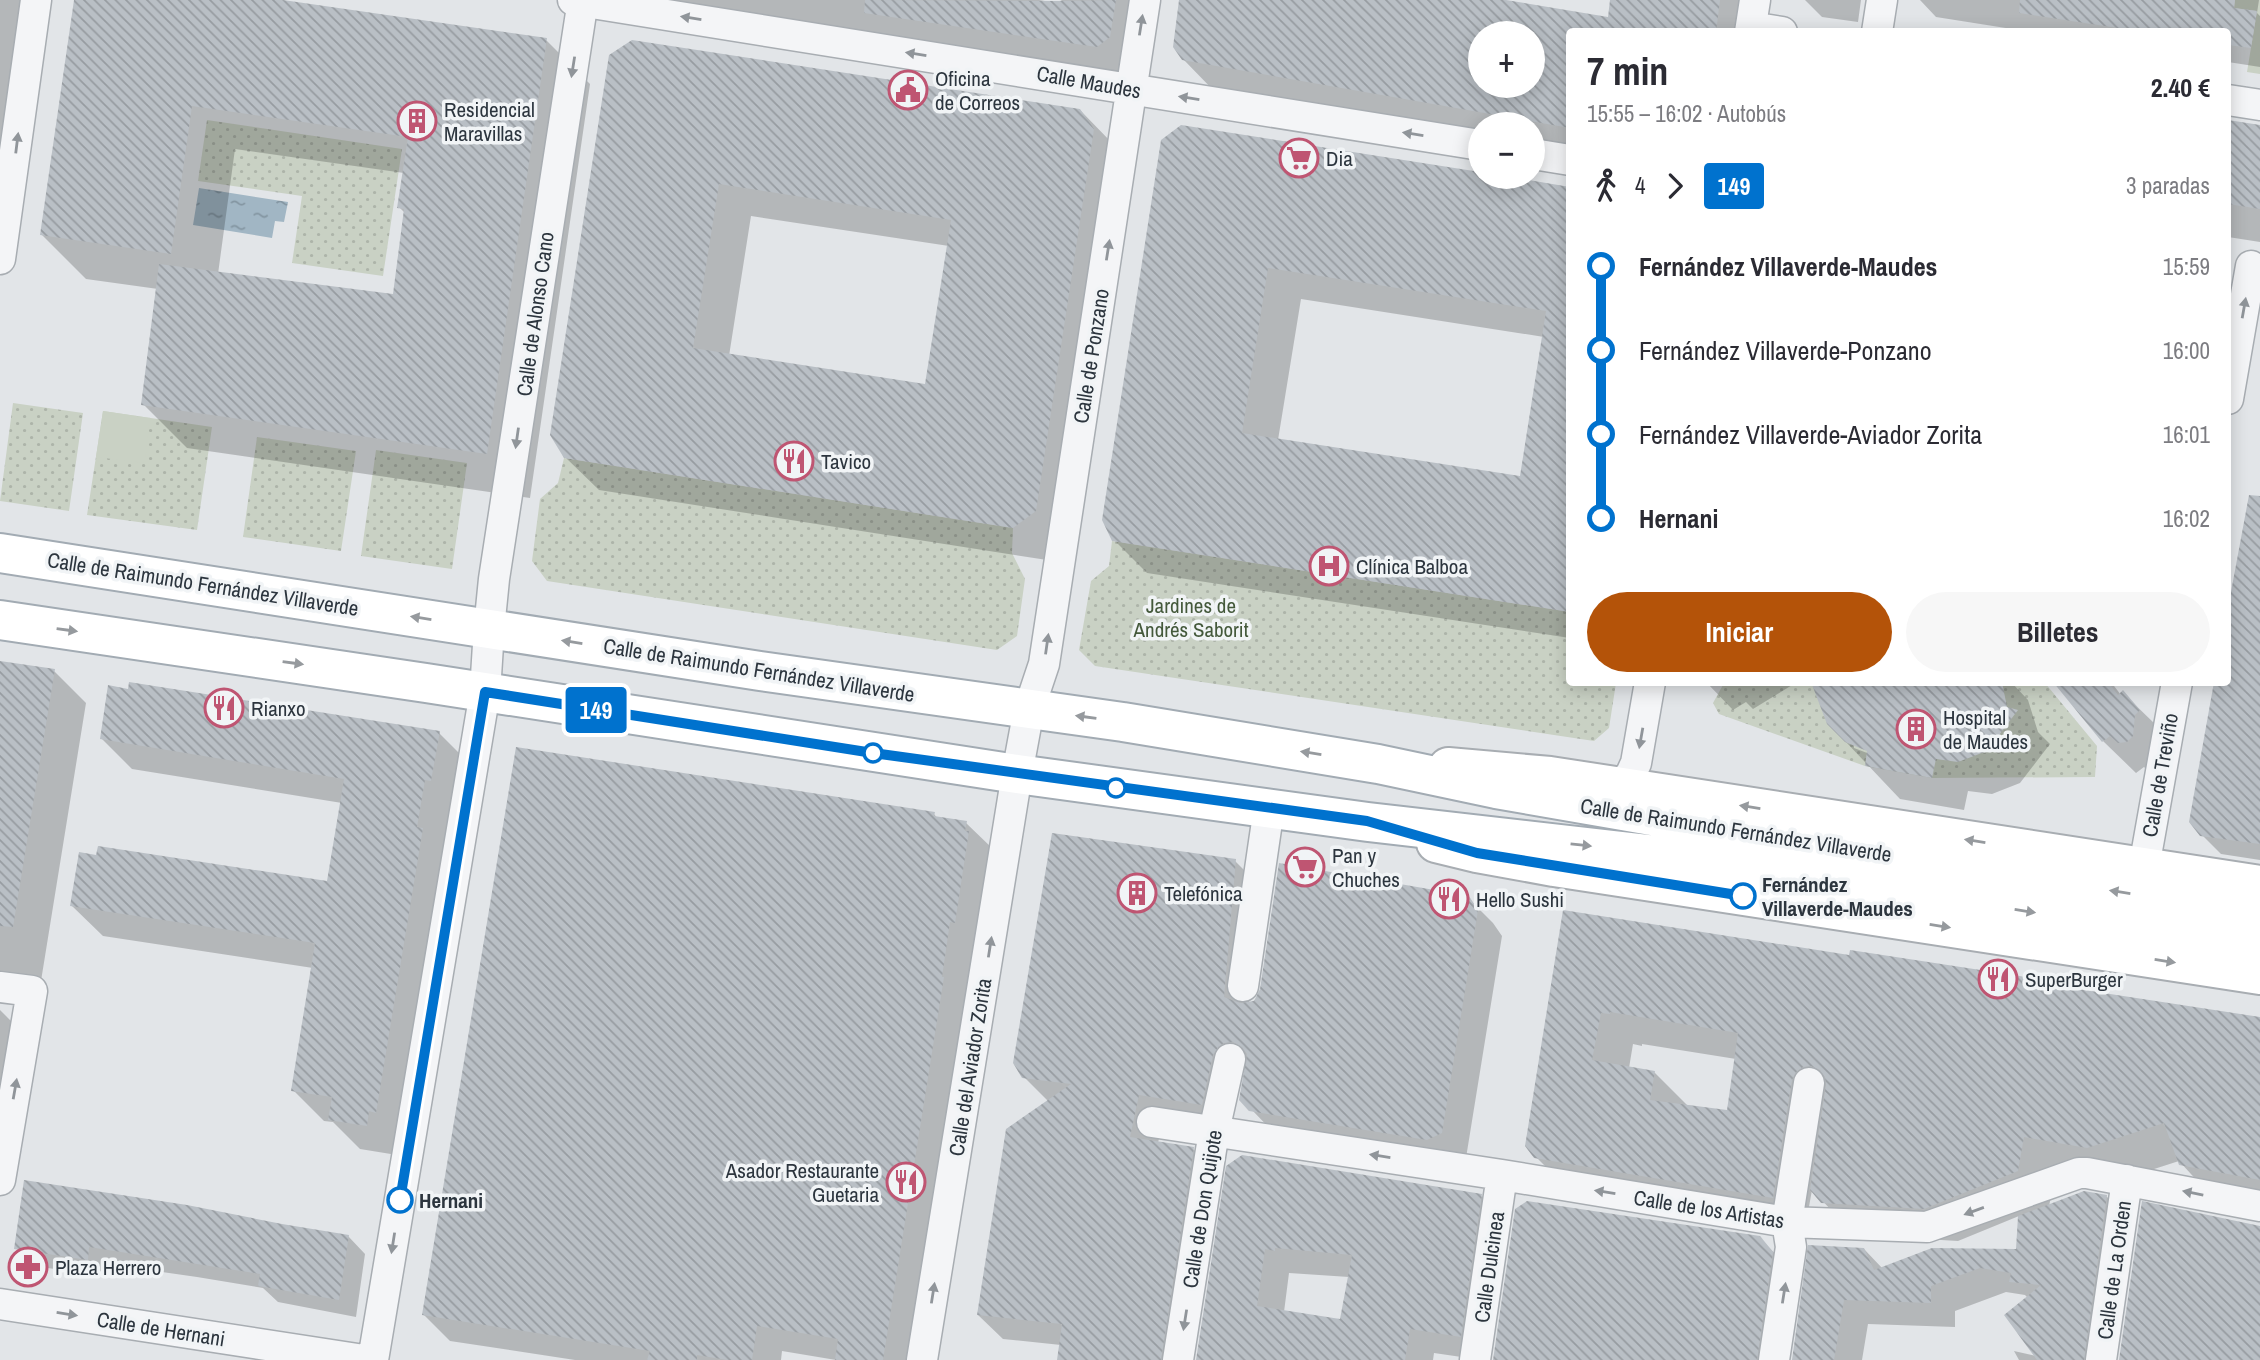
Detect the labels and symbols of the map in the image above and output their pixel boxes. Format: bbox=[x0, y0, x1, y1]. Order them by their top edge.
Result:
one-way arrow bbox=[680, 13, 702, 24]
one-way arrow bbox=[1136, 13, 1147, 35]
one-way arrow bbox=[905, 48, 927, 59]
one-way arrow bbox=[567, 57, 578, 79]
street label: Calle Maudes bbox=[1035, 59, 1143, 105]
place label: Oficina de Correos bbox=[935, 64, 1020, 117]
public building icon: Oficina de Correos bbox=[887, 69, 929, 111]
one-way arrow bbox=[1177, 92, 1199, 103]
place label: Residencial Maravillas bbox=[444, 95, 535, 148]
building icon: Residencial Maravillas bbox=[396, 100, 438, 142]
one-way arrow bbox=[1402, 128, 1424, 139]
one-way arrow bbox=[12, 132, 23, 154]
supermarket icon: Dia bbox=[1278, 137, 1320, 179]
place label: Dia bbox=[1326, 144, 1353, 173]
street label: Calle de Alonso Cano bbox=[509, 230, 561, 398]
one-way arrow bbox=[1102, 238, 1113, 260]
street label: Calle de Ponzano bbox=[1066, 287, 1116, 425]
one-way arrow bbox=[2239, 297, 2250, 319]
one-way arrow bbox=[511, 427, 522, 449]
restaurant icon: Tavico bbox=[773, 440, 815, 482]
place label: Tavico bbox=[821, 447, 871, 476]
street label: Calle de Raimundo Fernández Villaverde bbox=[45, 545, 361, 623]
hospital icon: Clínica Balboa bbox=[1308, 545, 1350, 587]
place label: Clínica Balboa bbox=[1356, 552, 1468, 581]
park label: Jardines de Andrés Saborit bbox=[1133, 591, 1249, 644]
one-way arrow bbox=[410, 612, 432, 623]
one-way arrow bbox=[57, 625, 79, 636]
street label: Calle de Raimundo Fernández Villaverde bbox=[601, 631, 917, 709]
one-way arrow bbox=[1042, 633, 1053, 655]
one-way arrow bbox=[561, 636, 583, 647]
one-way arrow bbox=[282, 658, 304, 669]
restaurant icon: Rianxo bbox=[203, 687, 245, 729]
line badge: 149 bbox=[556, 687, 636, 733]
place label: Rianxo bbox=[251, 694, 306, 723]
place label: Hospital de Maudes bbox=[1943, 703, 2028, 756]
building icon: Hospital de Maudes bbox=[1895, 708, 1937, 750]
one-way arrow bbox=[1075, 711, 1097, 722]
street label: Calle de Treviño bbox=[2135, 711, 2185, 839]
one-way arrow bbox=[1635, 727, 1646, 749]
unlabelled marker bbox=[863, 743, 883, 763]
one-way arrow bbox=[1300, 747, 1322, 758]
unlabelled marker bbox=[1106, 778, 1126, 798]
street label: Calle de Raimundo Fernández Villaverde bbox=[1578, 791, 1894, 869]
one-way arrow bbox=[1739, 801, 1761, 812]
one-way arrow bbox=[1963, 835, 1985, 846]
one-way arrow bbox=[1571, 840, 1593, 851]
place label: Pan y Chuches bbox=[1332, 841, 1400, 894]
supermarket icon: Pan y Chuches bbox=[1284, 846, 1326, 888]
place label: Fernández Villaverde-Maudes bbox=[1762, 870, 1913, 923]
building icon: Telefónica bbox=[1116, 872, 1158, 914]
restaurant icon: Hello Sushi bbox=[1428, 878, 1470, 920]
place label: Telefónica bbox=[1164, 879, 1243, 908]
marker: Fernández Villaverde-Maudes bbox=[1730, 883, 1756, 909]
place label: Hello Sushi bbox=[1476, 885, 1564, 914]
one-way arrow bbox=[2109, 886, 2131, 897]
one-way arrow bbox=[2014, 906, 2036, 917]
one-way arrow bbox=[1929, 921, 1951, 932]
one-way arrow bbox=[985, 936, 996, 958]
one-way arrow bbox=[2154, 956, 2176, 967]
restaurant icon: SuperBurger bbox=[1977, 958, 2019, 1000]
place label: SuperBurger bbox=[2025, 965, 2123, 994]
street label: Calle del Aviador Zorita bbox=[942, 976, 998, 1158]
one-way arrow bbox=[10, 1078, 21, 1100]
street label: Calle de Don Quijote bbox=[1175, 1128, 1229, 1290]
one-way arrow bbox=[1369, 1150, 1391, 1161]
place label: Asador Restaurante Guetaria bbox=[725, 1156, 879, 1209]
restaurant icon: Asador Restaurante Guetaria bbox=[885, 1161, 927, 1203]
street label: Calle de los Artistas bbox=[1632, 1183, 1786, 1235]
place label: Hernani bbox=[419, 1186, 483, 1215]
one-way arrow bbox=[1594, 1186, 1616, 1197]
marker: Hernani bbox=[387, 1187, 413, 1213]
one-way arrow bbox=[2182, 1187, 2204, 1198]
street label: Calle de La Orden bbox=[2090, 1199, 2138, 1341]
one-way arrow bbox=[1963, 1206, 1984, 1217]
street label: Calle Dulcinea bbox=[1467, 1209, 1511, 1324]
one-way arrow bbox=[387, 1232, 398, 1254]
pharmacy icon: Plaza Herrero bbox=[7, 1246, 49, 1288]
place label: Plaza Herrero bbox=[55, 1253, 161, 1282]
one-way arrow bbox=[1779, 1281, 1790, 1303]
one-way arrow bbox=[928, 1282, 939, 1304]
street label: Calle de Hernani bbox=[95, 1305, 227, 1353]
one-way arrow bbox=[57, 1309, 79, 1320]
one-way arrow bbox=[1179, 1309, 1190, 1331]

